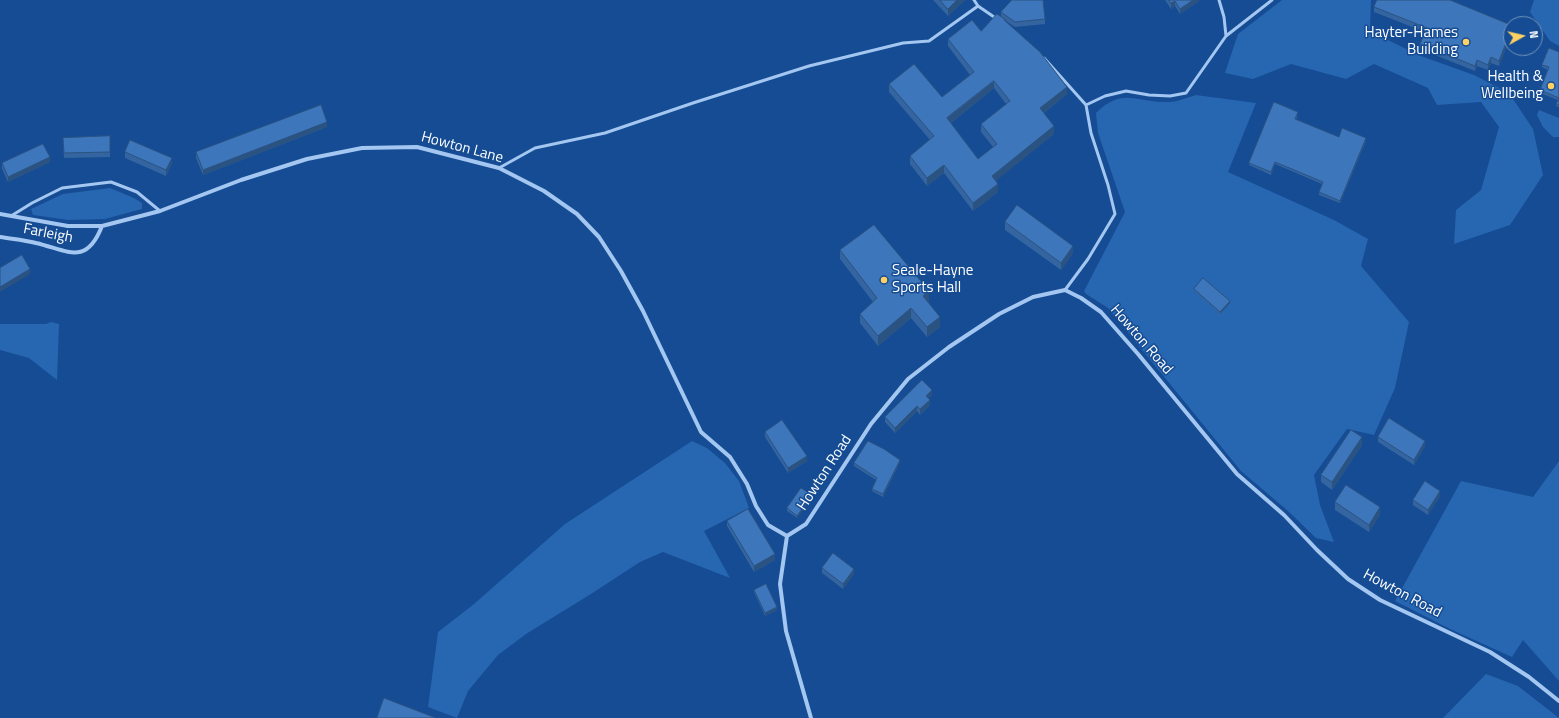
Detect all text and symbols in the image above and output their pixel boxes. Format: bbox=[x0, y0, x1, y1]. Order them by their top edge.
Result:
north arrow bbox=[1503, 16, 1543, 56]
place label: Hayter-Hames Building bbox=[1365, 24, 1458, 59]
text: N bbox=[1525, 30, 1542, 39]
marker: Hayter-Hames Building bbox=[1461, 37, 1471, 47]
place label: Health & Wellbeing bbox=[1481, 68, 1543, 103]
marker: Health & Wellbeing bbox=[1546, 81, 1556, 91]
street label: Howton Lane bbox=[419, 128, 505, 168]
street label: Farleigh bbox=[22, 220, 74, 248]
place label: Seale-Hayne Sports Hall bbox=[892, 262, 973, 297]
marker: Seale-Hayne Sports Hall bbox=[879, 275, 889, 285]
street label: Howton Road bbox=[1106, 302, 1176, 378]
street label: Howton Road bbox=[794, 432, 856, 514]
street label: Howton Road bbox=[1360, 566, 1444, 622]

